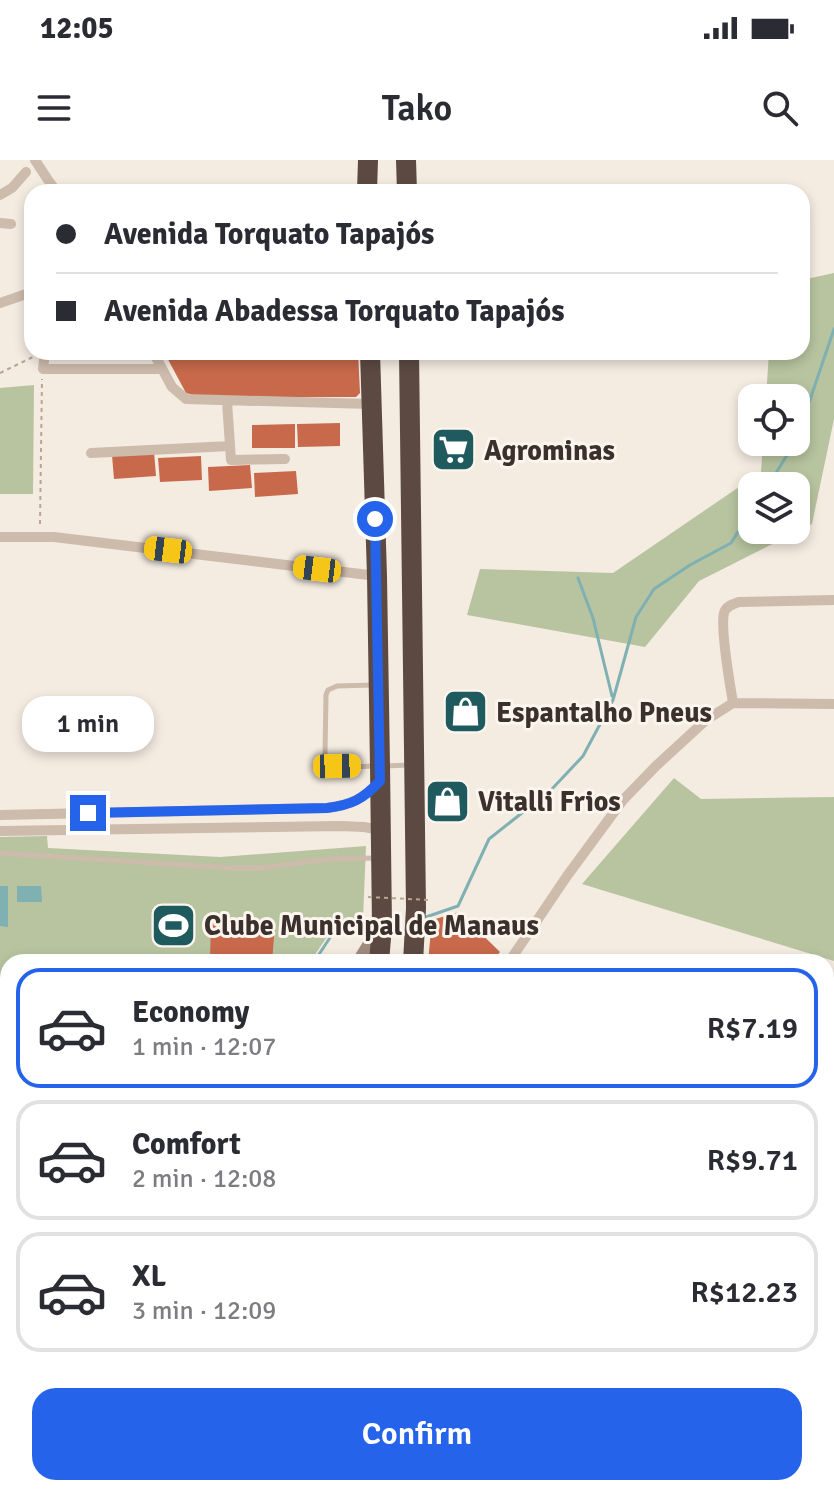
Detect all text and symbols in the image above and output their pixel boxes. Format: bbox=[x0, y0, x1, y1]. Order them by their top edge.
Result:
text: 12:05 bbox=[40, 10, 114, 47]
icon: menu bbox=[32, 86, 76, 130]
text: Tako bbox=[382, 86, 452, 131]
icon: search bbox=[758, 86, 802, 130]
text: Avenida Torquato Tapajós bbox=[104, 216, 434, 253]
text: Avenida Abadessa Torquato Tapajós bbox=[104, 293, 564, 330]
map controls bbox=[738, 384, 810, 544]
button: locate bbox=[738, 384, 810, 456]
supermarket icon: Agrominas bbox=[429, 426, 477, 474]
place label: Agrominas bbox=[484, 434, 615, 468]
button: layers bbox=[738, 472, 810, 544]
route start bbox=[357, 501, 393, 537]
car bbox=[143, 535, 193, 565]
car bbox=[292, 554, 342, 584]
shop icon: Espantalho Pneus bbox=[441, 688, 489, 736]
place label: Espantalho Pneus bbox=[496, 696, 712, 730]
callout: 1 min bbox=[22, 697, 154, 753]
text: 1 min bbox=[57, 708, 119, 740]
car bbox=[313, 754, 361, 778]
shop icon: Vitalli Frios bbox=[423, 777, 471, 825]
place label: Vitalli Frios bbox=[478, 785, 621, 819]
route end bbox=[70, 795, 106, 831]
sports icon: Clube Municipal de Manaus bbox=[149, 901, 197, 949]
place label: Clube Municipal de Manaus bbox=[204, 909, 539, 943]
icon: car bbox=[36, 992, 108, 1064]
text: Economy bbox=[132, 994, 249, 1031]
text: R$7.19 bbox=[707, 1010, 798, 1047]
text: 1 min · 12:07 bbox=[132, 1031, 276, 1063]
icon: car bbox=[36, 1124, 108, 1196]
text: Comfort bbox=[132, 1126, 241, 1163]
text: R$9.71 bbox=[707, 1142, 798, 1179]
text: 2 min · 12:08 bbox=[132, 1163, 276, 1195]
icon: car bbox=[36, 1256, 108, 1328]
text: XL bbox=[132, 1258, 166, 1295]
text: R$12.23 bbox=[691, 1274, 798, 1311]
text: 3 min · 12:09 bbox=[132, 1295, 276, 1327]
button: Confirm bbox=[32, 1388, 802, 1480]

